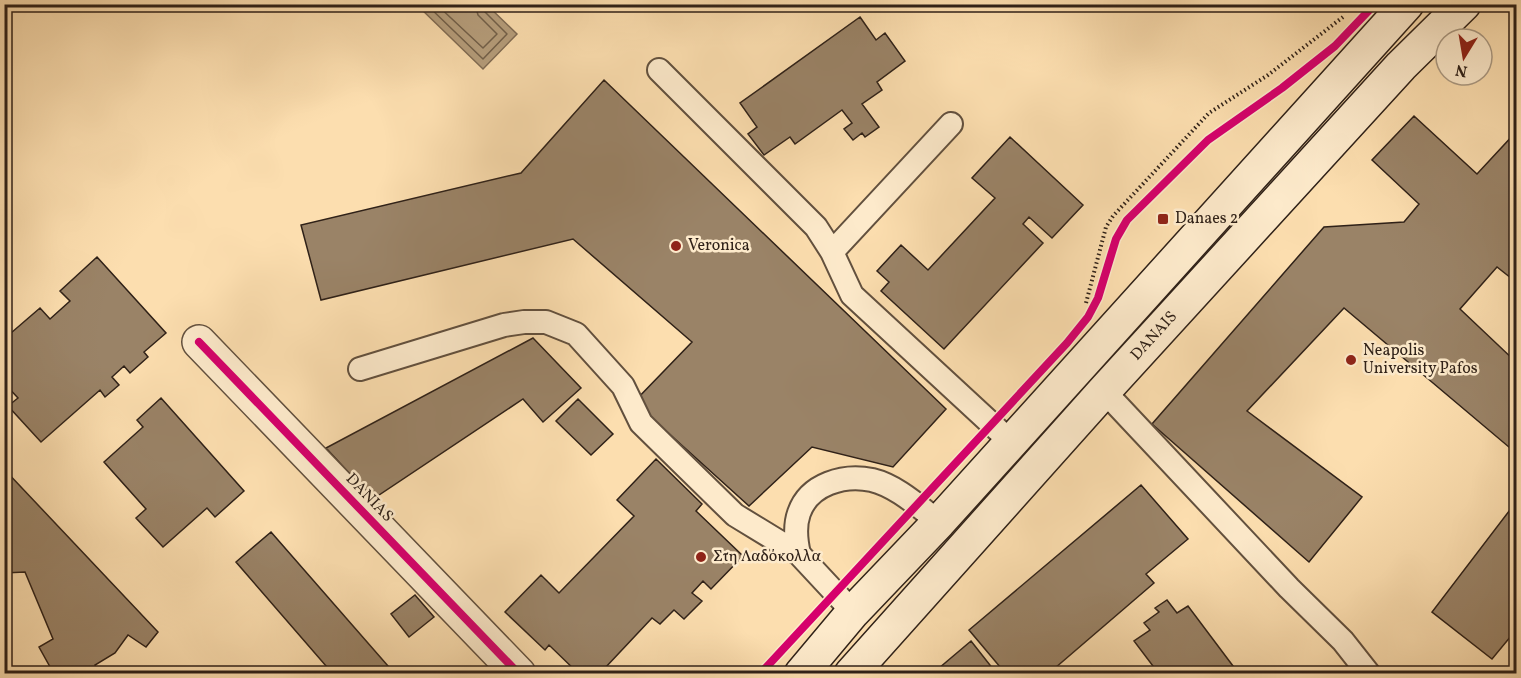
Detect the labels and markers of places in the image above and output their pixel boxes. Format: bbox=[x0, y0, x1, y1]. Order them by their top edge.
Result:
place label: Danaes 2 bbox=[1175, 208, 1238, 230]
marker: Danaes 2 bbox=[1156, 212, 1170, 226]
place label: Veronica bbox=[688, 235, 750, 257]
marker: Veronica bbox=[669, 239, 683, 253]
place label: Neapolis University Pafos bbox=[1363, 340, 1478, 380]
marker: Neapolis University Pafos bbox=[1344, 353, 1358, 367]
place label: Στη Λαδόκολλα bbox=[713, 546, 822, 568]
marker: Στη Λαδόκολλα bbox=[694, 550, 708, 564]

